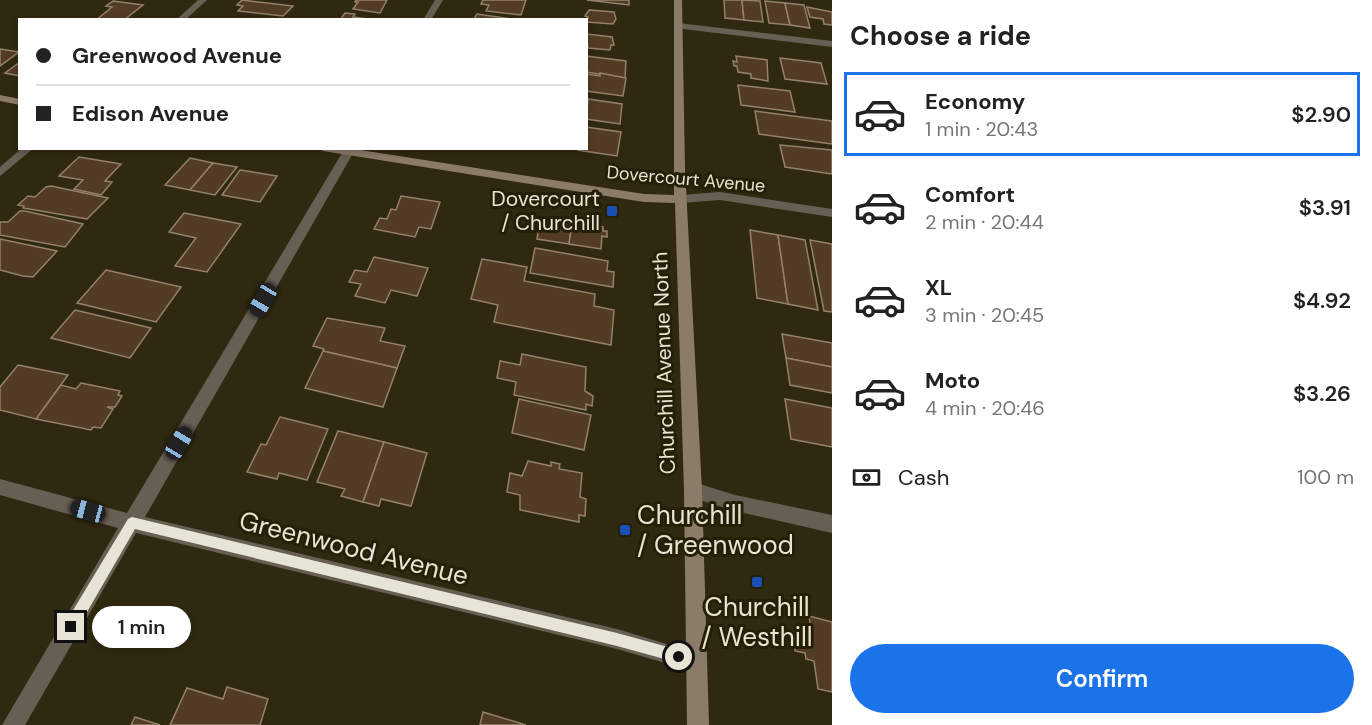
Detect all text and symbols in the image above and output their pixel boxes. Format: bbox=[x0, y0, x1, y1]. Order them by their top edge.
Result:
text: Choose a ride bbox=[850, 18, 1031, 53]
text: Greenwood Avenue bbox=[72, 41, 282, 70]
icon: car bbox=[853, 87, 907, 141]
text: Economy bbox=[925, 87, 1025, 116]
text: Edison Avenue bbox=[72, 99, 229, 128]
text: $2.90 bbox=[1291, 100, 1351, 129]
text: 1 min · 20:43 bbox=[925, 116, 1038, 142]
street label: Dovercourt Avenue bbox=[606, 160, 766, 198]
icon: car bbox=[853, 180, 907, 234]
text: Comfort bbox=[925, 180, 1015, 209]
place label: Dovercourt / Churchill bbox=[491, 185, 600, 237]
text: $3.91 bbox=[1299, 193, 1351, 222]
marker: Dovercourt / Churchill bbox=[605, 204, 619, 218]
text: 2 min · 20:44 bbox=[925, 209, 1044, 235]
street label: Churchill Avenue North bbox=[646, 251, 682, 475]
icon: car bbox=[853, 273, 907, 327]
text: XL bbox=[925, 273, 952, 302]
car bbox=[246, 280, 280, 320]
text: $4.92 bbox=[1293, 286, 1351, 315]
text: 3 min · 20:45 bbox=[925, 302, 1044, 328]
icon: car bbox=[853, 366, 907, 420]
text: Moto bbox=[925, 366, 980, 395]
text: $3.26 bbox=[1293, 379, 1351, 408]
text: 4 min · 20:46 bbox=[925, 395, 1045, 421]
car bbox=[162, 423, 196, 463]
icon: cash bbox=[850, 461, 883, 494]
text: Cash bbox=[898, 463, 949, 492]
text: 100 m bbox=[1297, 464, 1354, 490]
car bbox=[68, 498, 108, 524]
place label: Churchill / Greenwood bbox=[637, 498, 794, 562]
street label: Greenwood Avenue bbox=[236, 503, 472, 593]
marker: Churchill / Greenwood bbox=[618, 523, 632, 537]
marker: Churchill / Westhill bbox=[750, 575, 764, 589]
place label: Churchill / Westhill bbox=[701, 590, 813, 654]
callout: 1 min bbox=[92, 606, 191, 648]
route end bbox=[57, 613, 84, 640]
text: 1 min bbox=[118, 614, 165, 640]
route start bbox=[665, 643, 692, 670]
button: Confirm bbox=[850, 644, 1354, 713]

